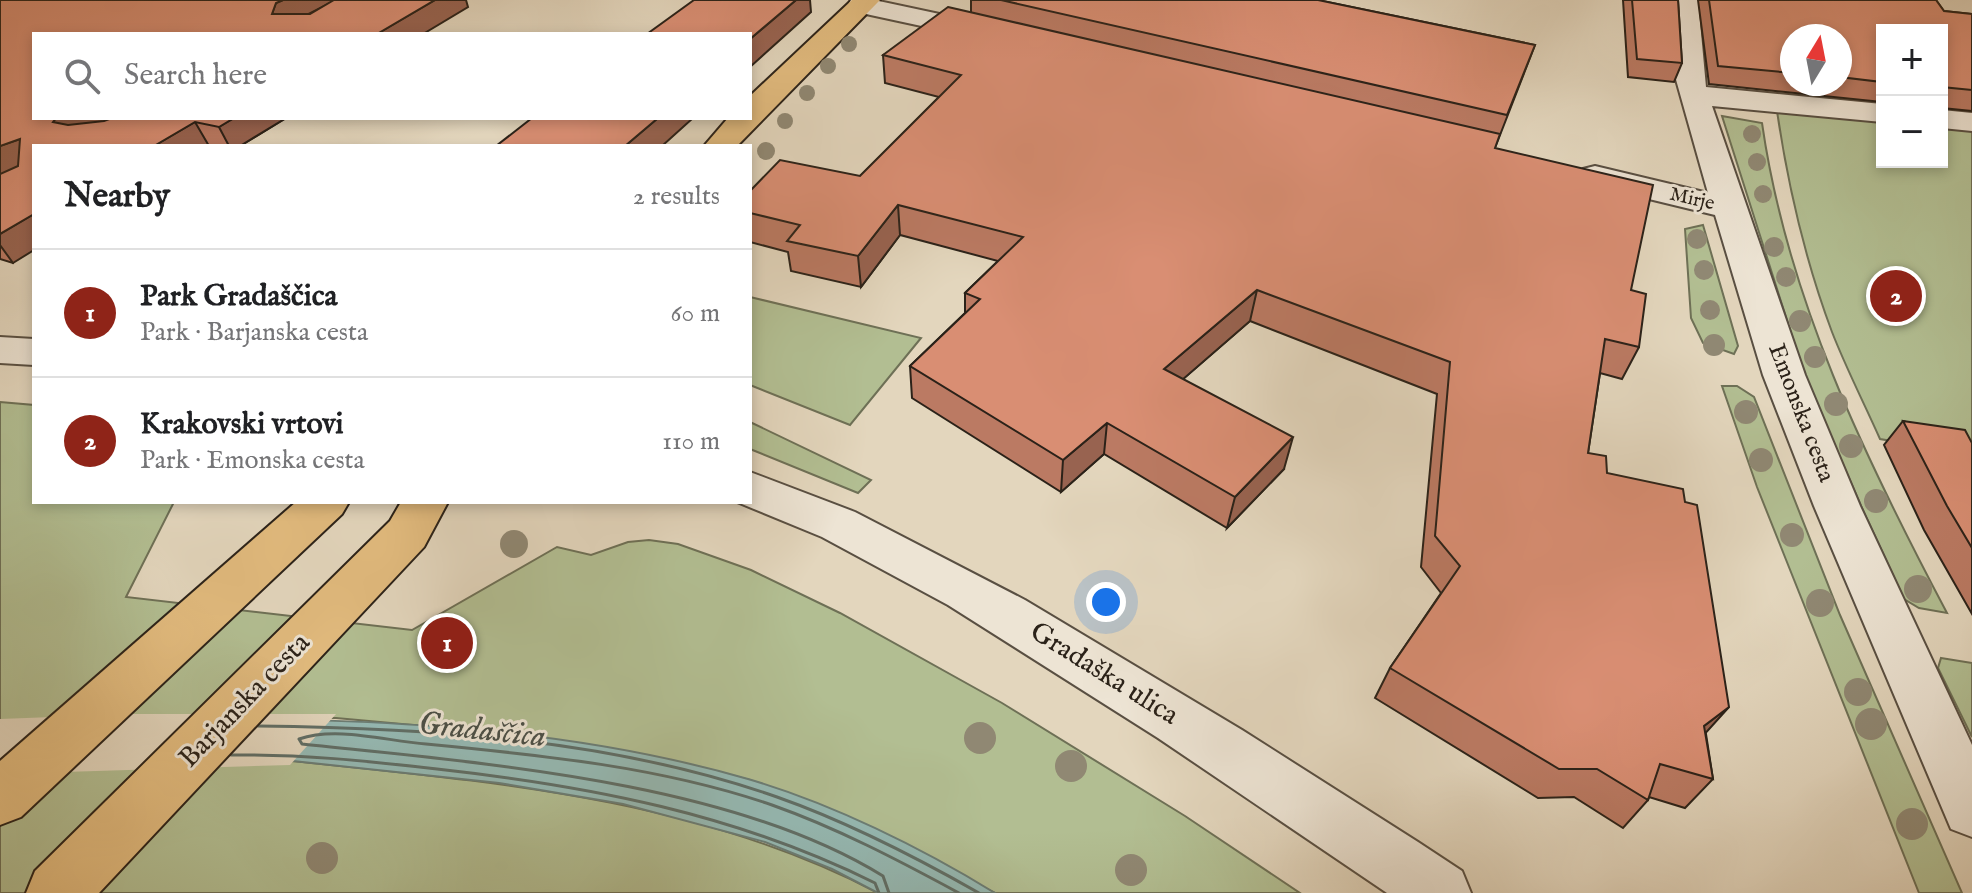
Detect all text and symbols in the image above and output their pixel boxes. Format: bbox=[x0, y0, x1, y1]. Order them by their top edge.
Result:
north arrow bbox=[1780, 24, 1852, 96]
map controls bbox=[1876, 24, 1948, 168]
button: + bbox=[1876, 24, 1948, 96]
search box bbox=[32, 32, 752, 120]
icon: search bbox=[60, 54, 104, 98]
text: Search here bbox=[124, 57, 267, 95]
button: − bbox=[1876, 96, 1948, 168]
text: Nearby bbox=[64, 175, 170, 218]
text: 2 results bbox=[633, 180, 720, 213]
street label: Mirje bbox=[1667, 182, 1717, 216]
pin: 2 bbox=[1870, 266, 1922, 326]
text: Park Gradaščica bbox=[140, 278, 338, 316]
text: 1 bbox=[85, 297, 95, 330]
text: 60 m bbox=[671, 297, 720, 330]
text: Park · Barjanska cesta bbox=[140, 316, 368, 349]
street label: Emonska cesta bbox=[1760, 339, 1842, 487]
text: Krakovski vrtovi bbox=[140, 406, 344, 444]
text: 2 bbox=[84, 425, 96, 458]
text: 110 m bbox=[662, 425, 720, 458]
text: Park · Emonska cesta bbox=[140, 444, 365, 477]
your location bbox=[1086, 582, 1126, 622]
pin: 1 bbox=[421, 613, 473, 673]
street label: Gradaška ulica bbox=[1023, 615, 1185, 734]
street label: Barjanska cesta bbox=[172, 626, 319, 776]
water label: Gradaščica bbox=[416, 704, 548, 758]

